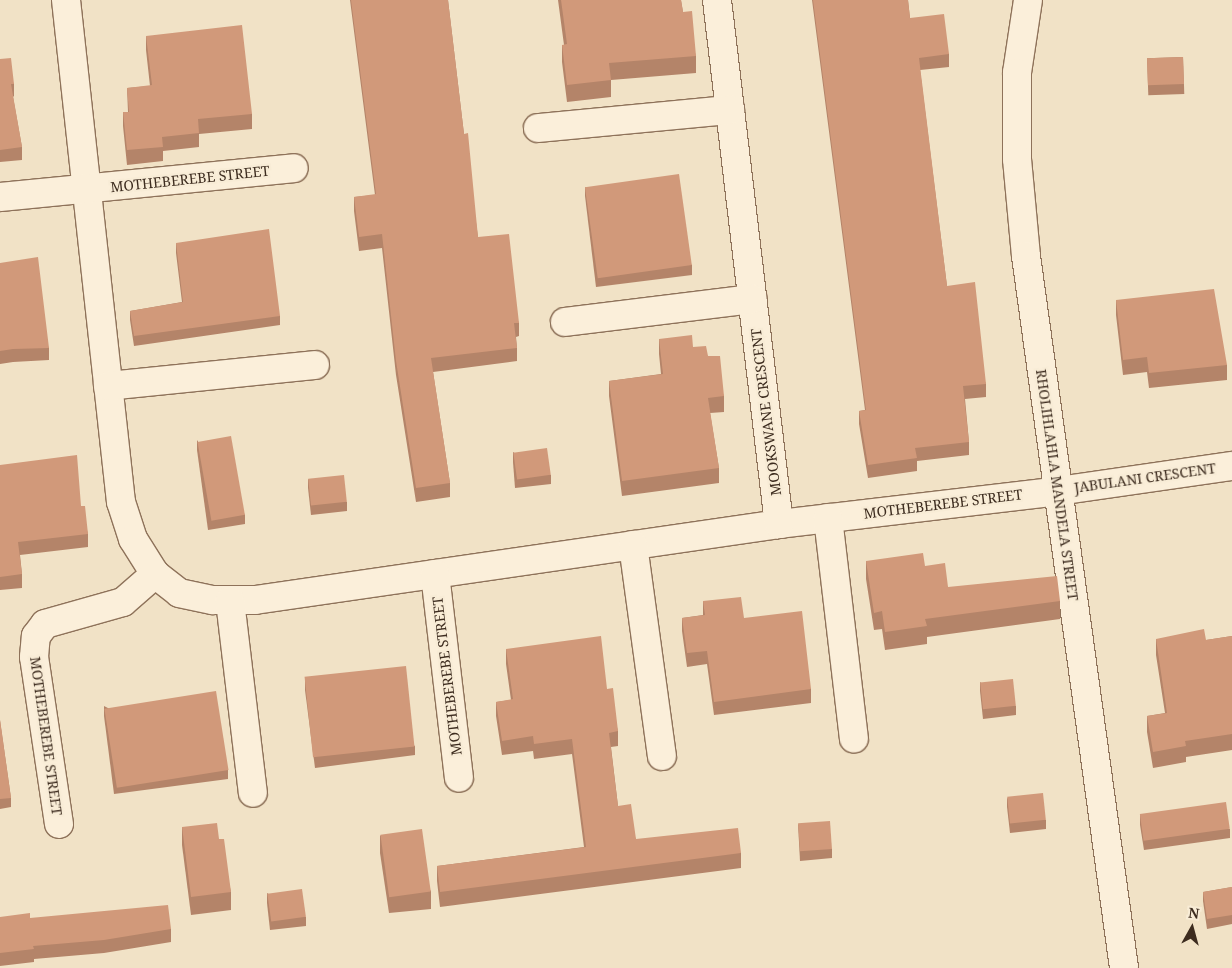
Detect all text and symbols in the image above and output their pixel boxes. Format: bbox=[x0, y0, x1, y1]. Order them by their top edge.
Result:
street label: MOTHEBEREBE STREET bbox=[110, 162, 270, 196]
street label: MOOKSWANE CRESCENT bbox=[747, 327, 785, 497]
street label: RHOLIHLAHLA MANDELA STREET bbox=[1032, 368, 1082, 602]
street label: JABULANI CRESCENT bbox=[1073, 460, 1217, 496]
street label: MOTHEBEREBE STREET bbox=[863, 486, 1023, 522]
street label: MOTHEBEREBE STREET bbox=[429, 596, 465, 756]
street label: MOTHEBEREBE STREET bbox=[27, 656, 65, 816]
north arrow bbox=[1167, 903, 1217, 953]
text: N bbox=[1187, 903, 1201, 923]

